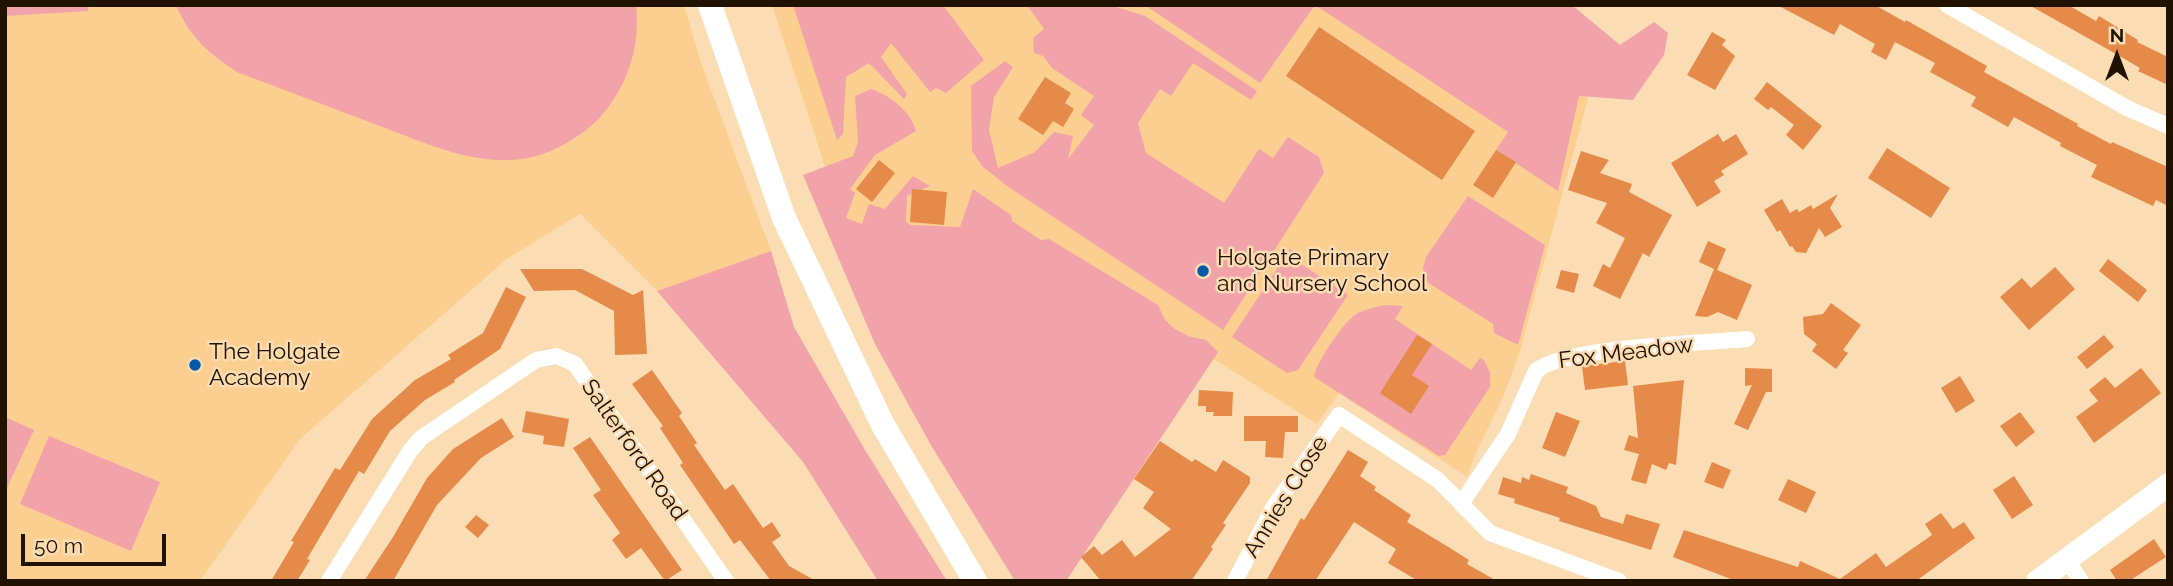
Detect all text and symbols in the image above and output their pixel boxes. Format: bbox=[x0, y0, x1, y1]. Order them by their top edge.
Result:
north arrow bbox=[2082, 21, 2152, 91]
text: N bbox=[2110, 24, 2124, 46]
place label: Holgate Primary and Nursery School bbox=[1217, 244, 1427, 298]
marker: Holgate Primary and Nursery School bbox=[1195, 263, 1211, 279]
street label: Fox Meadow bbox=[1557, 331, 1695, 375]
place label: The Holgate Academy bbox=[209, 338, 340, 392]
marker: The Holgate Academy bbox=[187, 357, 203, 373]
street label: Salterford Road bbox=[575, 374, 693, 526]
street label: Annies Close bbox=[1238, 431, 1334, 563]
scale bar bbox=[24, 520, 170, 564]
text: 50 m bbox=[34, 533, 83, 558]

